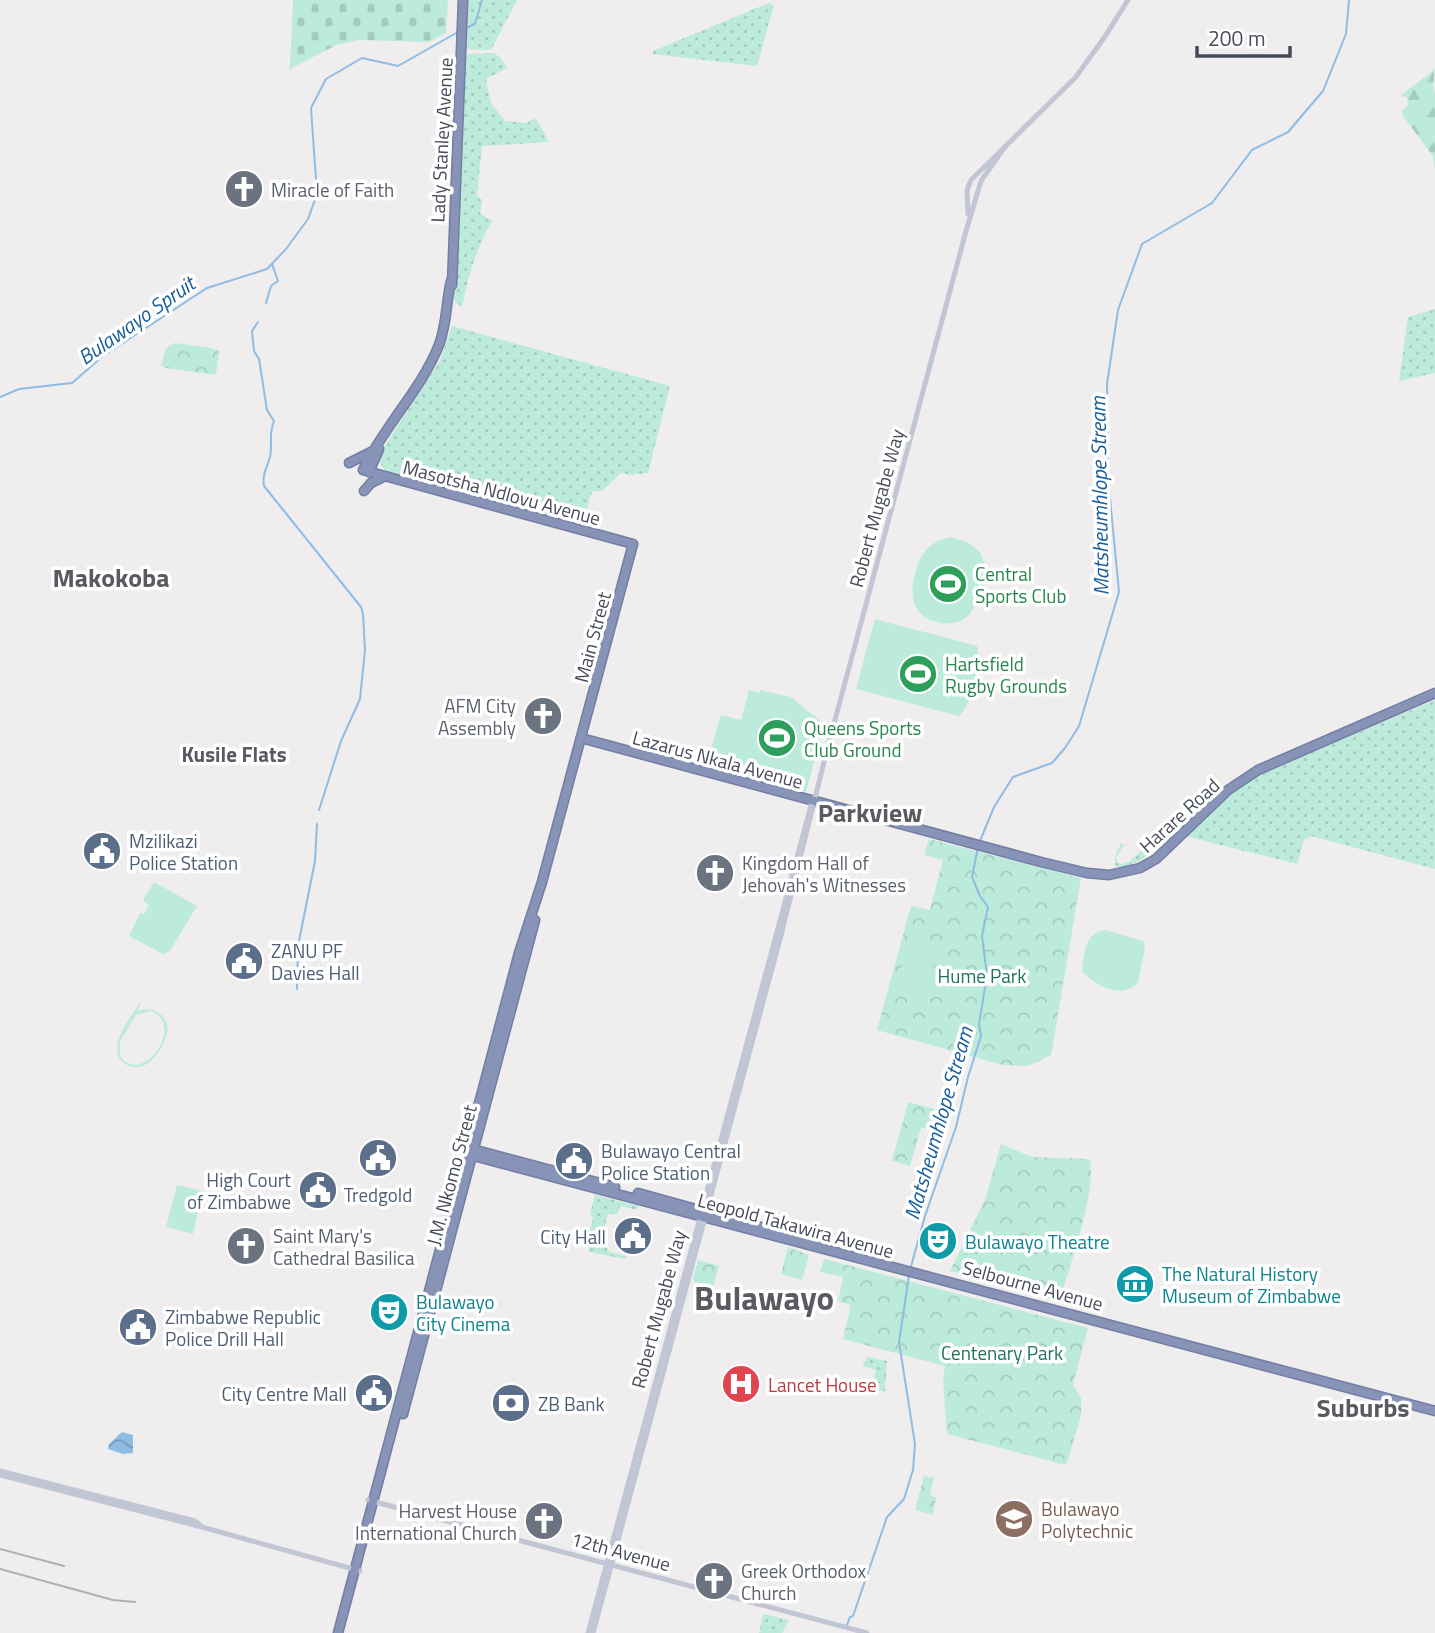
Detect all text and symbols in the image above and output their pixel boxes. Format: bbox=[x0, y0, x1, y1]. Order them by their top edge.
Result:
scale bar bbox=[1197, 14, 1290, 58]
text: 200 m bbox=[1208, 22, 1265, 54]
street label: Lady Stanley Avenue bbox=[422, 57, 460, 223]
church icon: Miracle of Faith bbox=[223, 168, 265, 210]
place label: Miracle of Faith bbox=[271, 175, 394, 204]
water label: Bulawayo Spruit bbox=[71, 266, 203, 372]
water label: Matsheumhlope Stream bbox=[1081, 395, 1117, 596]
street label: Robert Mugabe Way bbox=[841, 426, 911, 590]
street label: Masotsha Ndlovu Avenue bbox=[400, 452, 604, 532]
district label: Makokoba bbox=[52, 558, 170, 597]
place label: Central Sports Club bbox=[975, 559, 1066, 610]
sports icon: Central Sports Club bbox=[927, 563, 969, 605]
street label: Main Street bbox=[566, 588, 618, 686]
place label: Hartsfield Rugby Grounds bbox=[945, 649, 1067, 700]
sports icon: Hartsfield Rugby Grounds bbox=[897, 653, 939, 695]
place label: AFM City Assembly bbox=[438, 691, 516, 742]
church icon: AFM City Assembly bbox=[522, 695, 564, 737]
place label: Queens Sports Club Ground bbox=[804, 713, 922, 764]
sports icon: Queens Sports Club Ground bbox=[756, 717, 798, 759]
street label: Lazarus Nkala Avenue bbox=[630, 722, 806, 796]
district label: Kusile Flats bbox=[181, 738, 287, 770]
street label: Harare Road bbox=[1132, 771, 1226, 859]
district label: Parkview bbox=[818, 793, 922, 832]
place label: Mzilikazi Police Station bbox=[129, 826, 238, 877]
public building icon: Mzilikazi Police Station bbox=[81, 830, 123, 872]
place label: Kingdom Hall of Jehovah's Witnesses bbox=[742, 848, 906, 899]
church icon: Kingdom Hall of Jehovah's Witnesses bbox=[694, 852, 736, 894]
place label: ZANU PF Davies Hall bbox=[271, 936, 360, 987]
public building icon: ZANU PF Davies Hall bbox=[223, 940, 265, 982]
park label: Hume Park bbox=[938, 961, 1026, 990]
water label: Matsheumhlope Stream bbox=[895, 1022, 981, 1223]
street label: J.M. Nkomo Street bbox=[418, 1101, 484, 1249]
place label: Bulawayo Central Police Station bbox=[601, 1136, 741, 1187]
public building icon: Tredgold bbox=[357, 1137, 399, 1179]
public building icon: Bulawayo Central Police Station bbox=[553, 1140, 595, 1182]
place label: High Court of Zimbabwe bbox=[187, 1165, 291, 1216]
public building icon: High Court of Zimbabwe bbox=[297, 1169, 339, 1211]
place label: Tredgold bbox=[344, 1180, 412, 1209]
street label: Leopold Takawira Avenue bbox=[695, 1185, 897, 1265]
public building icon: City Hall bbox=[612, 1215, 654, 1257]
theatre icon: Bulawayo Theatre bbox=[917, 1220, 959, 1262]
place label: Saint Mary's Cathedral Basilica bbox=[273, 1221, 415, 1272]
place label: City Hall bbox=[540, 1222, 606, 1251]
church icon: Saint Mary's Cathedral Basilica bbox=[225, 1225, 267, 1267]
street label: Robert Mugabe Way bbox=[623, 1227, 693, 1391]
place label: Bulawayo Theatre bbox=[965, 1227, 1110, 1256]
street label: Selbourne Avenue bbox=[960, 1252, 1106, 1318]
place label: The Natural History Museum of Zimbabwe bbox=[1162, 1259, 1341, 1310]
museum icon: The Natural History Museum of Zimbabwe bbox=[1114, 1263, 1156, 1305]
district label: Bulawayo bbox=[694, 1273, 834, 1323]
place label: Bulawayo City Cinema bbox=[416, 1287, 511, 1338]
theatre icon: Bulawayo City Cinema bbox=[368, 1291, 410, 1333]
place label: Zimbabwe Republic Police Drill Hall bbox=[165, 1302, 321, 1353]
public building icon: Zimbabwe Republic Police Drill Hall bbox=[117, 1306, 159, 1348]
park label: Centenary Park bbox=[941, 1338, 1063, 1367]
hospital icon: Lancet House bbox=[720, 1363, 762, 1405]
place label: Lancet House bbox=[768, 1370, 877, 1399]
public building icon: City Centre Mall bbox=[353, 1372, 395, 1414]
place label: City Centre Mall bbox=[222, 1379, 347, 1408]
bank icon: ZB Bank bbox=[490, 1382, 532, 1424]
district label: Suburbs bbox=[1316, 1388, 1410, 1427]
place label: ZB Bank bbox=[538, 1389, 605, 1418]
place label: Bulawayo Polytechnic bbox=[1041, 1494, 1133, 1545]
place label: Harvest House International Church bbox=[355, 1496, 517, 1547]
school or university icon: Bulawayo Polytechnic bbox=[993, 1498, 1035, 1540]
church icon: Harvest House International Church bbox=[523, 1500, 565, 1542]
street label: 12th Avenue bbox=[568, 1524, 674, 1578]
place label: Greek Orthodox Church bbox=[741, 1556, 866, 1607]
church icon: Greek Orthodox Church bbox=[693, 1560, 735, 1602]

